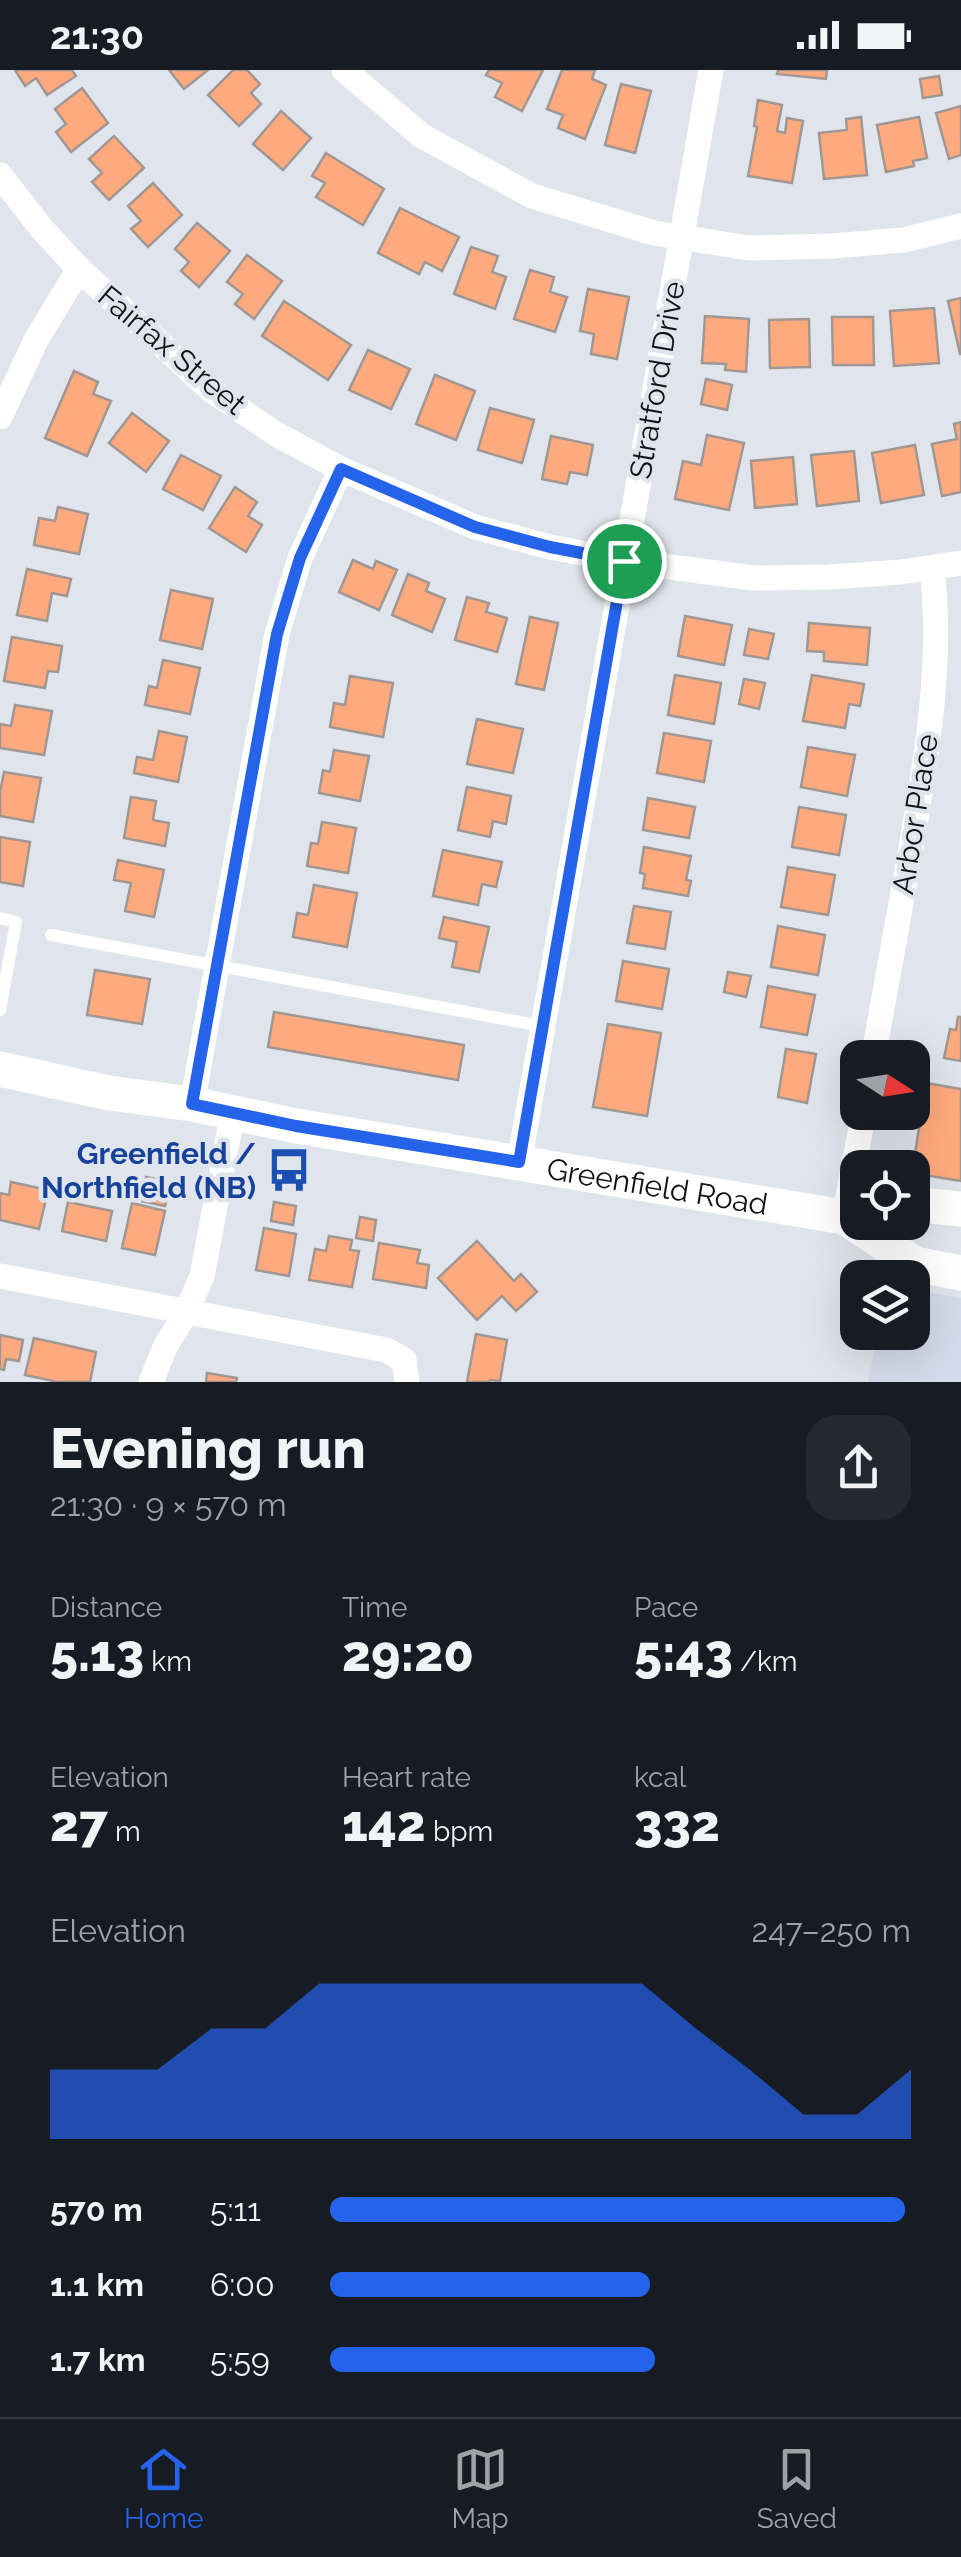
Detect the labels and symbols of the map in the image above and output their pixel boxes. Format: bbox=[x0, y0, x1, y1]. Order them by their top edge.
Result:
street label: Fairfax Street bbox=[91, 278, 253, 422]
street label: Stratford Drive bbox=[622, 278, 692, 482]
pin bbox=[582, 519, 667, 604]
street label: Arbor Place bbox=[885, 731, 945, 897]
north arrow bbox=[840, 1040, 930, 1130]
place label: Greenfield / Northfield (NB) bbox=[41, 1136, 256, 1205]
bus stop icon: Greenfield / Northfield (NB) bbox=[265, 1146, 313, 1194]
street label: Greenfield Road bbox=[544, 1150, 770, 1222]

